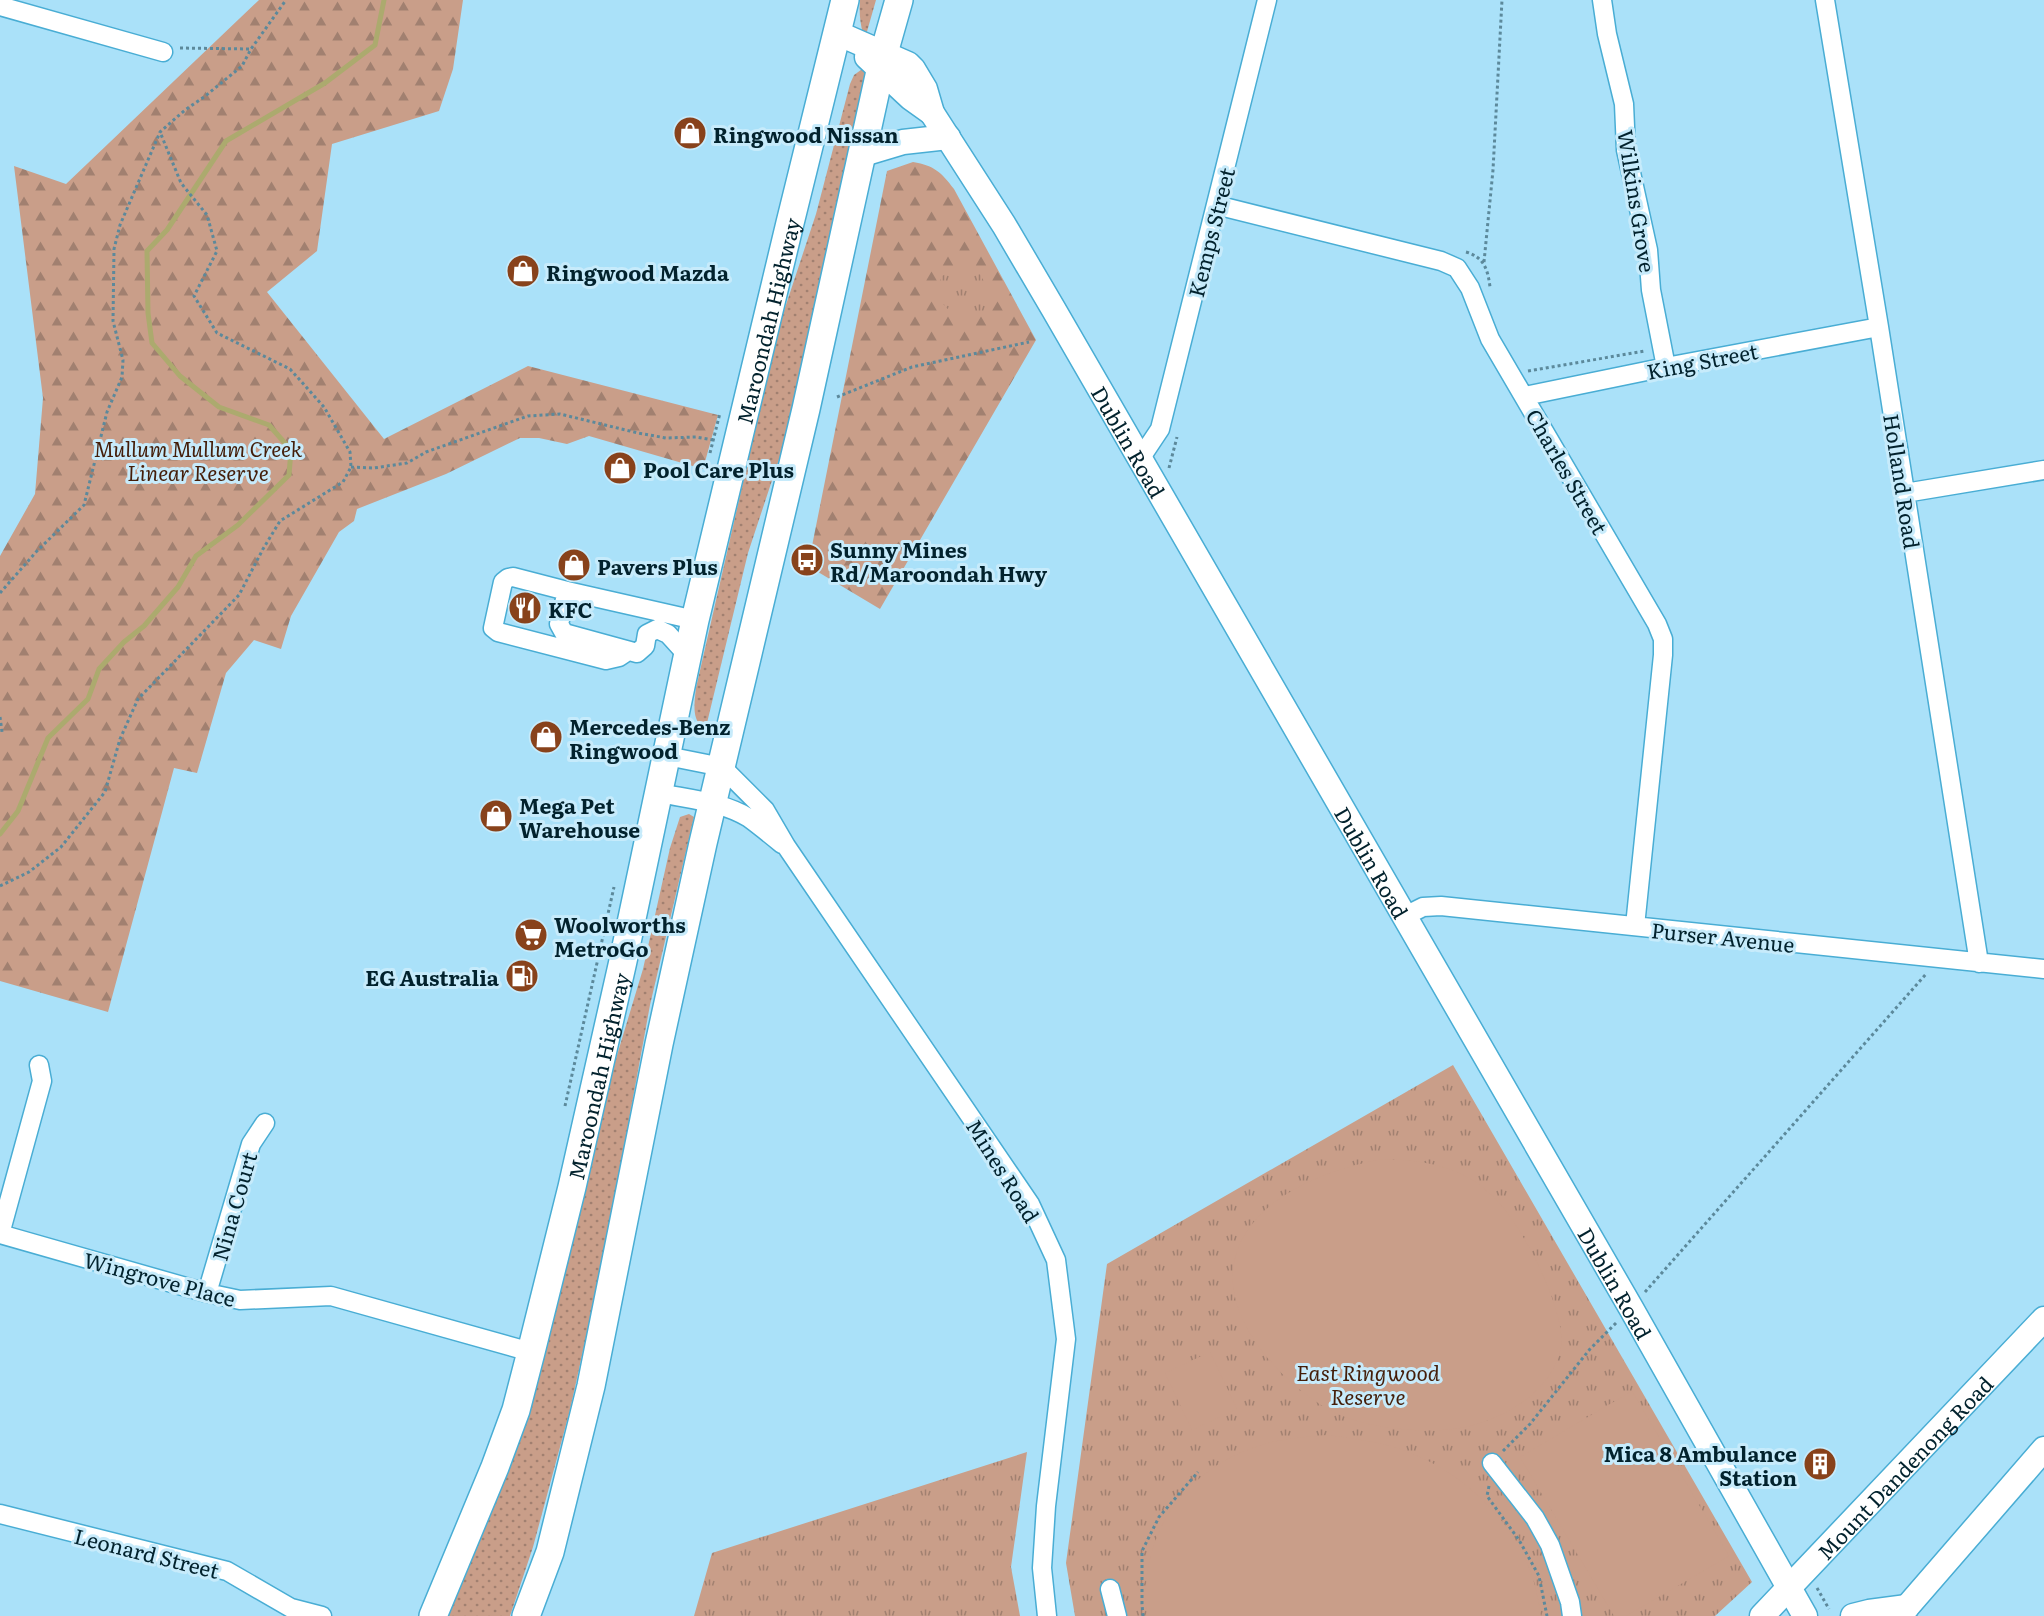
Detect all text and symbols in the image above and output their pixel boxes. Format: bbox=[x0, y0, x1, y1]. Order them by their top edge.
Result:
shop icon: Ringwood Nissan bbox=[672, 115, 708, 151]
place label: Ringwood Nissan bbox=[713, 118, 899, 149]
street label: Wilkins Grove bbox=[1611, 127, 1665, 275]
street label: Kemps Street bbox=[1179, 163, 1241, 300]
street label: Maroondah Highway bbox=[727, 213, 807, 427]
shop icon: Ringwood Mazda bbox=[505, 253, 541, 289]
place label: Ringwood Mazda bbox=[546, 256, 730, 287]
street label: King Street bbox=[1644, 334, 1761, 386]
street label: Dublin Road bbox=[1085, 379, 1174, 503]
street label: Charles Street bbox=[1520, 403, 1617, 540]
street label: Holland Road bbox=[1877, 411, 1929, 551]
park label: Mullum Mullum Creek Linear Reserve bbox=[94, 432, 303, 487]
shop icon: Pool Care Plus bbox=[602, 450, 638, 486]
place label: Pool Care Plus bbox=[643, 453, 794, 484]
place label: Sunny Mines Rd/Maroondah Hwy bbox=[830, 533, 1047, 588]
bus stop icon: Sunny Mines Rd/Maroondah Hwy bbox=[789, 542, 825, 578]
shop icon: Pavers Plus bbox=[556, 547, 592, 583]
place label: Pavers Plus bbox=[597, 550, 718, 581]
restaurant icon: KFC bbox=[507, 590, 543, 626]
place label: KFC bbox=[548, 593, 592, 624]
place label: Mercedes-Benz Ringwood bbox=[569, 710, 731, 765]
shop icon: Mercedes-Benz Ringwood bbox=[528, 719, 564, 755]
place label: Mega Pet Warehouse bbox=[519, 789, 640, 844]
shop icon: Mega Pet Warehouse bbox=[478, 798, 514, 834]
street label: Dublin Road bbox=[1328, 800, 1418, 924]
place label: Woolworths MetroGo bbox=[554, 908, 686, 963]
street label: Purser Avenue bbox=[1650, 913, 1796, 959]
supermarket icon: Woolworths MetroGo bbox=[513, 917, 549, 953]
fuel station icon: EG Australia bbox=[504, 958, 540, 994]
place label: EG Australia bbox=[365, 961, 500, 992]
street label: Maroondah Highway bbox=[559, 968, 636, 1182]
street label: Mines Road bbox=[960, 1112, 1048, 1228]
street label: Nina Court bbox=[203, 1147, 263, 1264]
street label: Dublin Road bbox=[1572, 1221, 1661, 1344]
street label: Wingrove Place bbox=[81, 1243, 239, 1313]
park label: East Ringwood Reserve bbox=[1296, 1356, 1440, 1411]
street label: Mount Dandenong Road bbox=[1809, 1368, 1999, 1565]
place label: Mica 8 Ambulance Station bbox=[1604, 1437, 1797, 1492]
building icon: Mica 8 Ambulance Station bbox=[1802, 1446, 1838, 1482]
street label: Leonard Street bbox=[71, 1519, 223, 1585]

